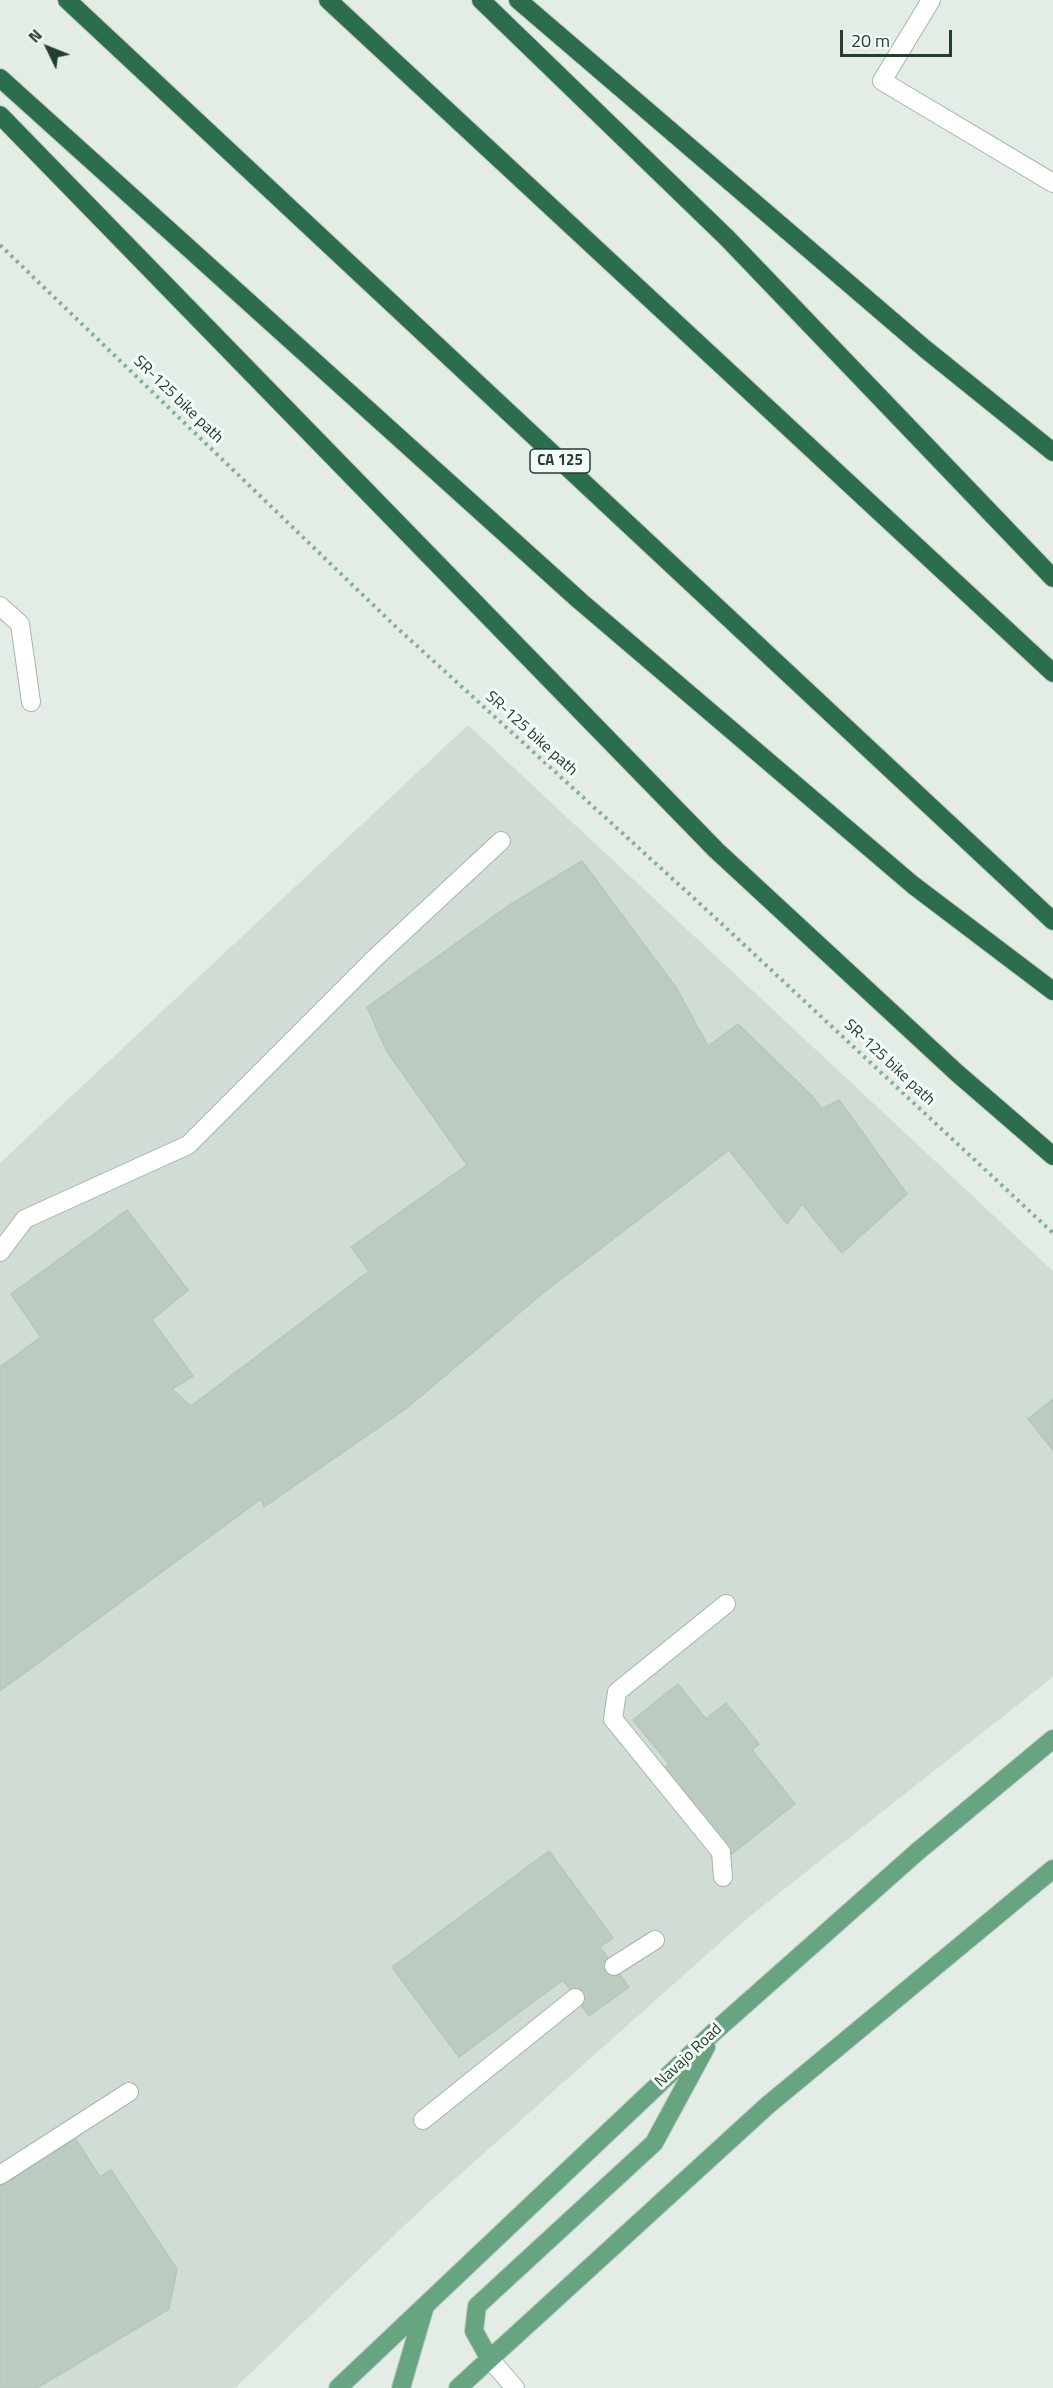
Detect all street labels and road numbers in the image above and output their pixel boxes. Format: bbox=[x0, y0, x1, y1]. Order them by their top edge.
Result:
street label: SR-125 bike path bbox=[129, 352, 227, 448]
road number: CA 125 bbox=[530, 449, 590, 473]
street label: SR-125 bike path bbox=[481, 688, 581, 780]
street label: SR-125 bike path bbox=[840, 1016, 938, 1110]
street label: Navajo Road bbox=[652, 2020, 726, 2092]

